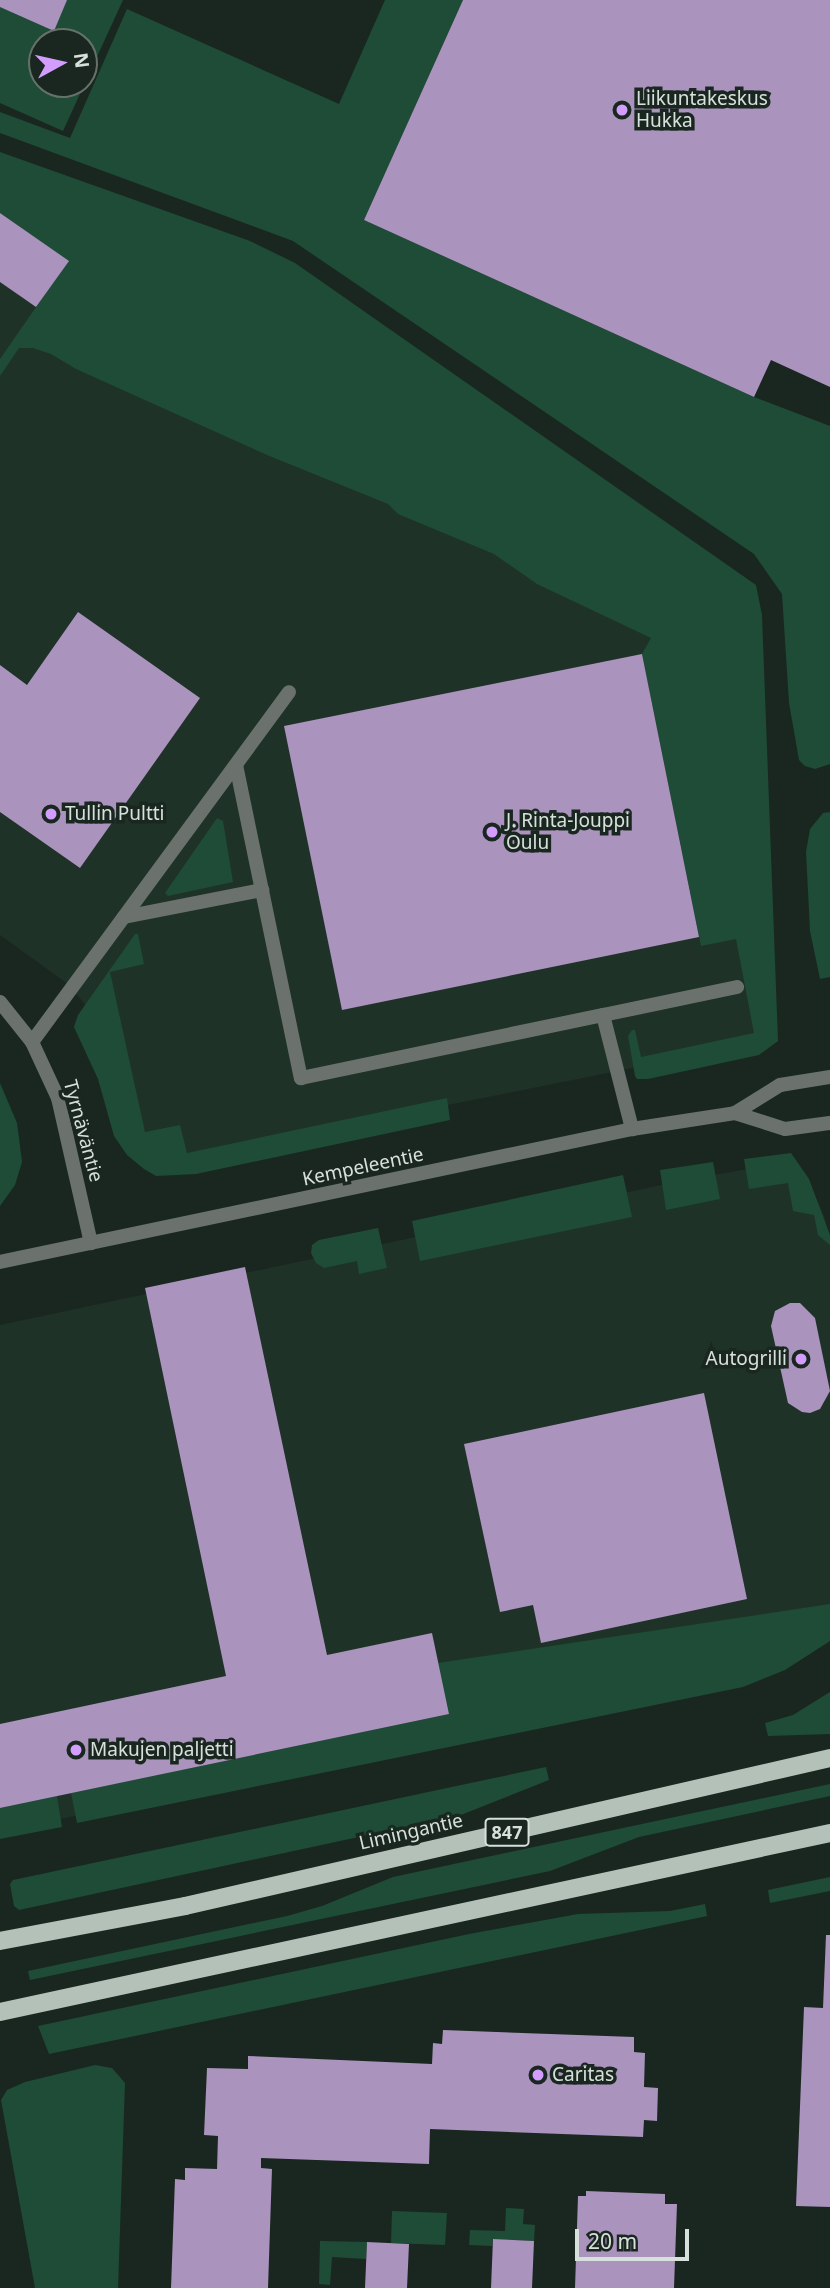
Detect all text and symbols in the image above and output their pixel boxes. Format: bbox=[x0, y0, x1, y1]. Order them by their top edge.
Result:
north arrow bbox=[28, 28, 98, 98]
text: N bbox=[68, 51, 96, 70]
place label: Liikuntakeskus Hukka bbox=[636, 88, 768, 132]
marker: Liikuntakeskus Hukka bbox=[614, 102, 630, 118]
place label: Tullin Pultti bbox=[65, 803, 165, 825]
marker: Tullin Pultti bbox=[43, 806, 59, 822]
place label: J. Rinta-Jouppi Oulu bbox=[506, 810, 630, 854]
marker: J. Rinta-Jouppi Oulu bbox=[484, 824, 500, 840]
street label: Tyrnäväntie bbox=[58, 1078, 108, 1184]
street label: Kempeleentie bbox=[300, 1143, 426, 1191]
place label: Autogrilli bbox=[706, 1348, 787, 1370]
marker: Autogrilli bbox=[793, 1351, 809, 1367]
place label: Makujen paljetti bbox=[90, 1739, 234, 1761]
marker: Makujen paljetti bbox=[68, 1742, 84, 1758]
street label: Limingantie bbox=[357, 1809, 465, 1855]
road number: 847 bbox=[484, 1818, 530, 1846]
place label: Caritas bbox=[552, 2064, 614, 2086]
marker: Caritas bbox=[530, 2067, 546, 2083]
scale bar bbox=[578, 2214, 692, 2258]
text: 20 m bbox=[588, 2227, 637, 2255]

